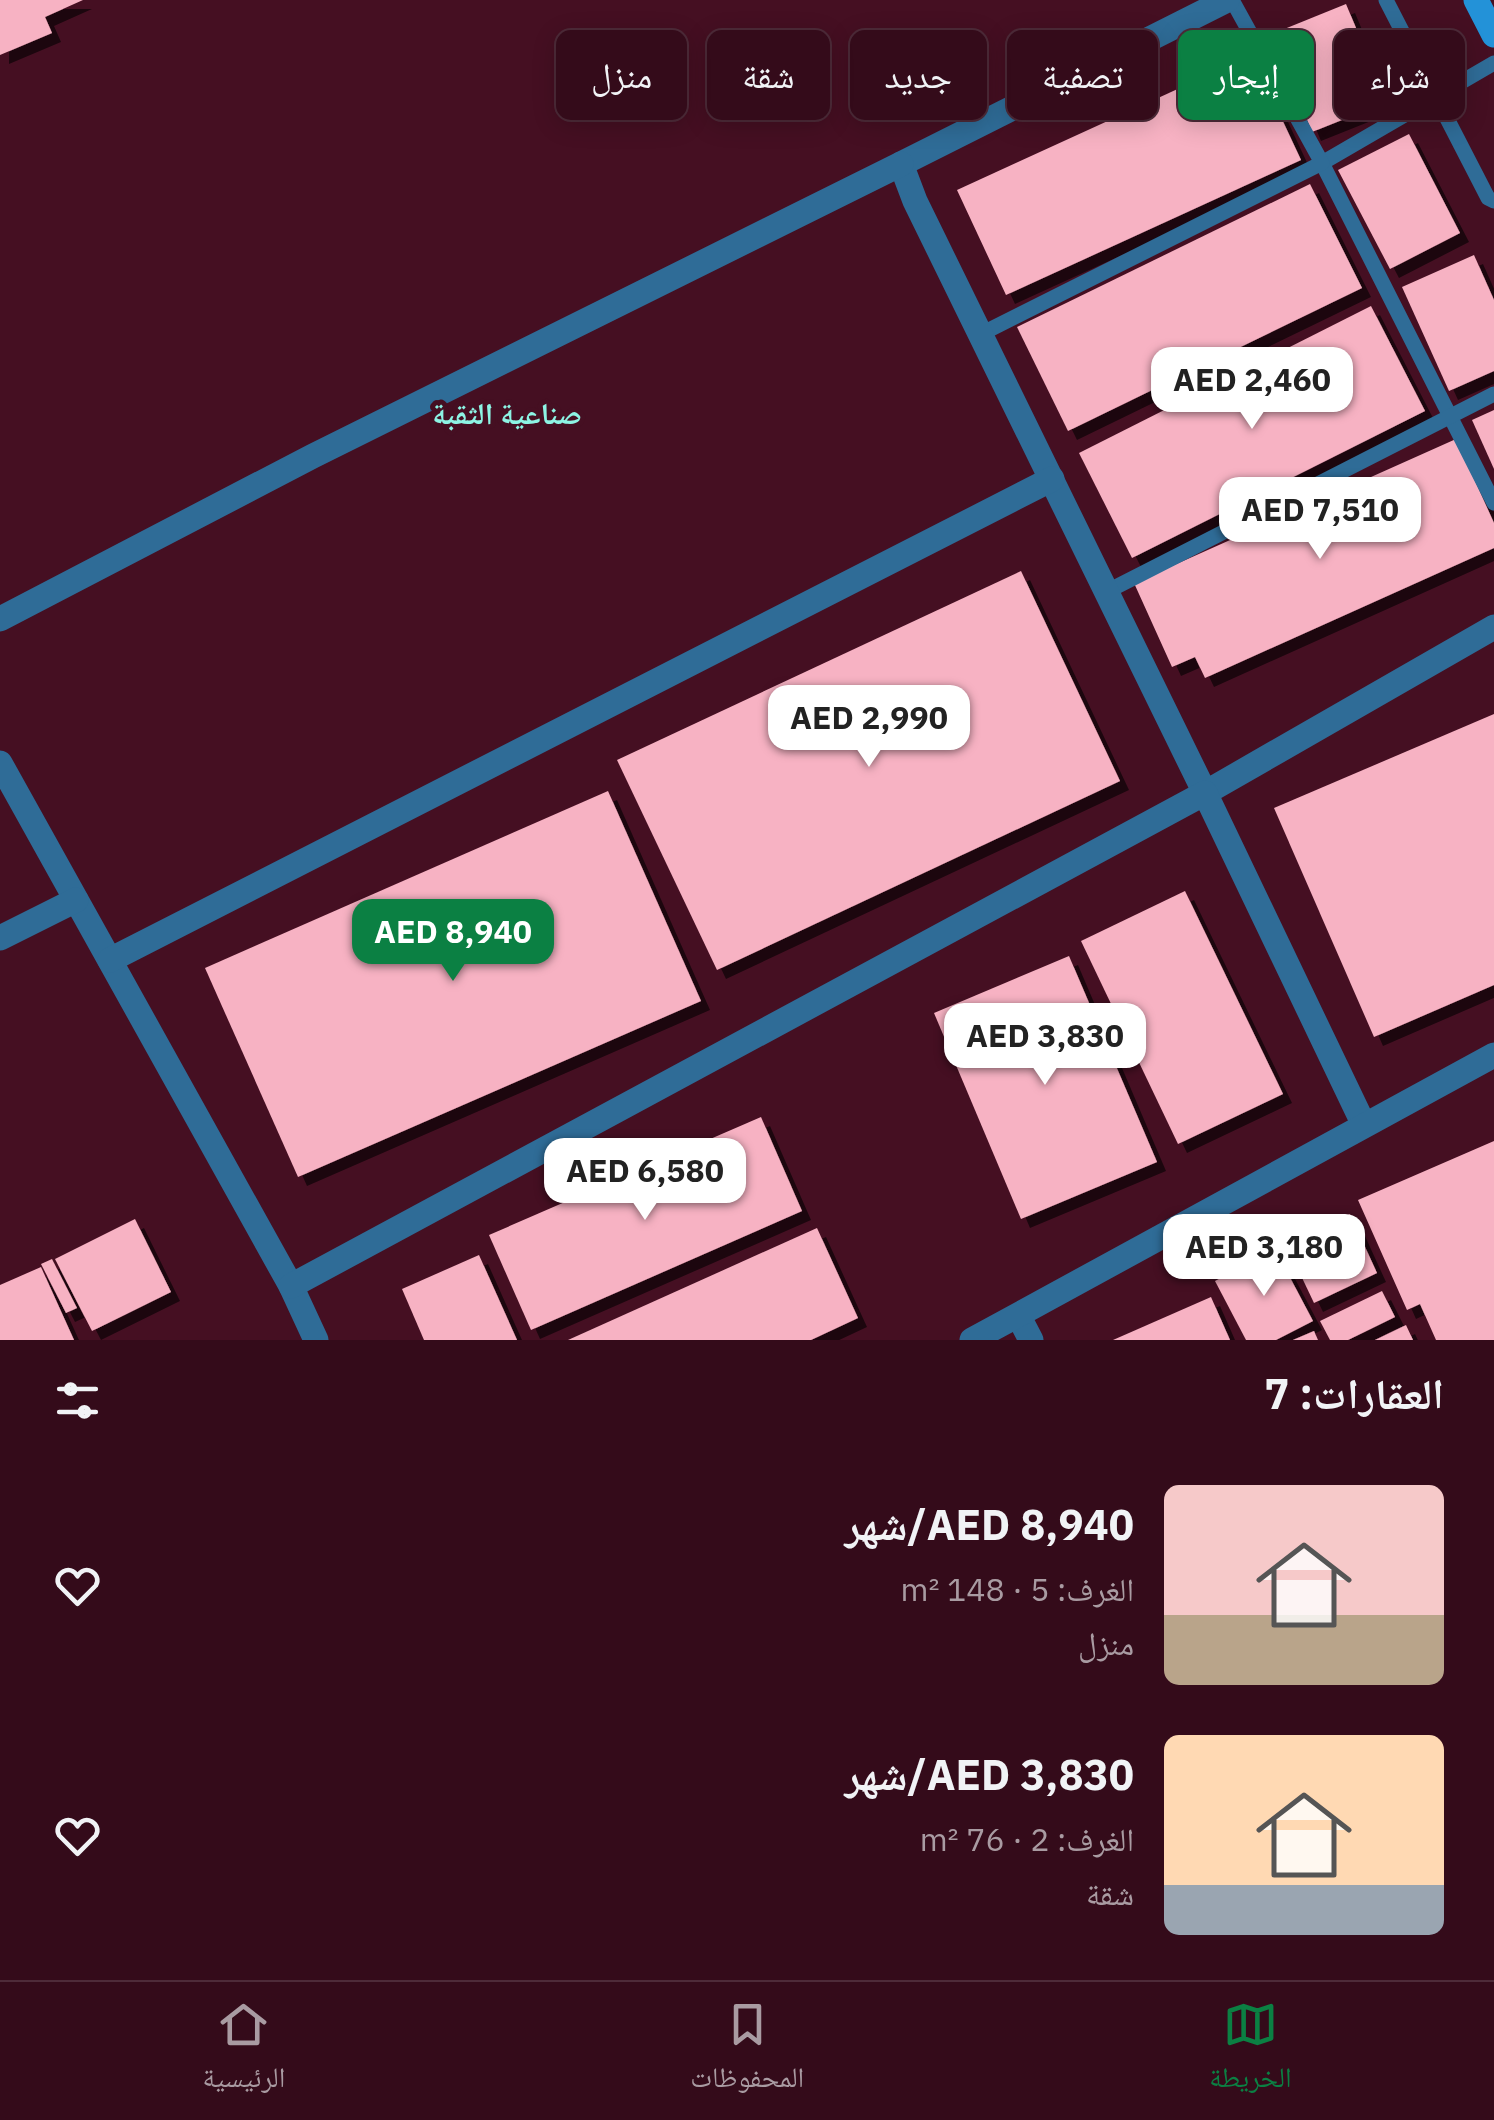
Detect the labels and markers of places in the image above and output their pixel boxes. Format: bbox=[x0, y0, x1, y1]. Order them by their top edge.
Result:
pin: AED 2,460 bbox=[1138, 347, 1366, 432]
pin: AED 7,510 bbox=[1206, 477, 1434, 562]
pin: AED 2,990 bbox=[755, 685, 983, 770]
pin: AED 8,940 bbox=[339, 899, 567, 984]
pin: AED 3,830 bbox=[931, 1003, 1159, 1088]
pin: AED 6,580 bbox=[531, 1138, 759, 1223]
pin: AED 3,180 bbox=[1150, 1214, 1378, 1299]

